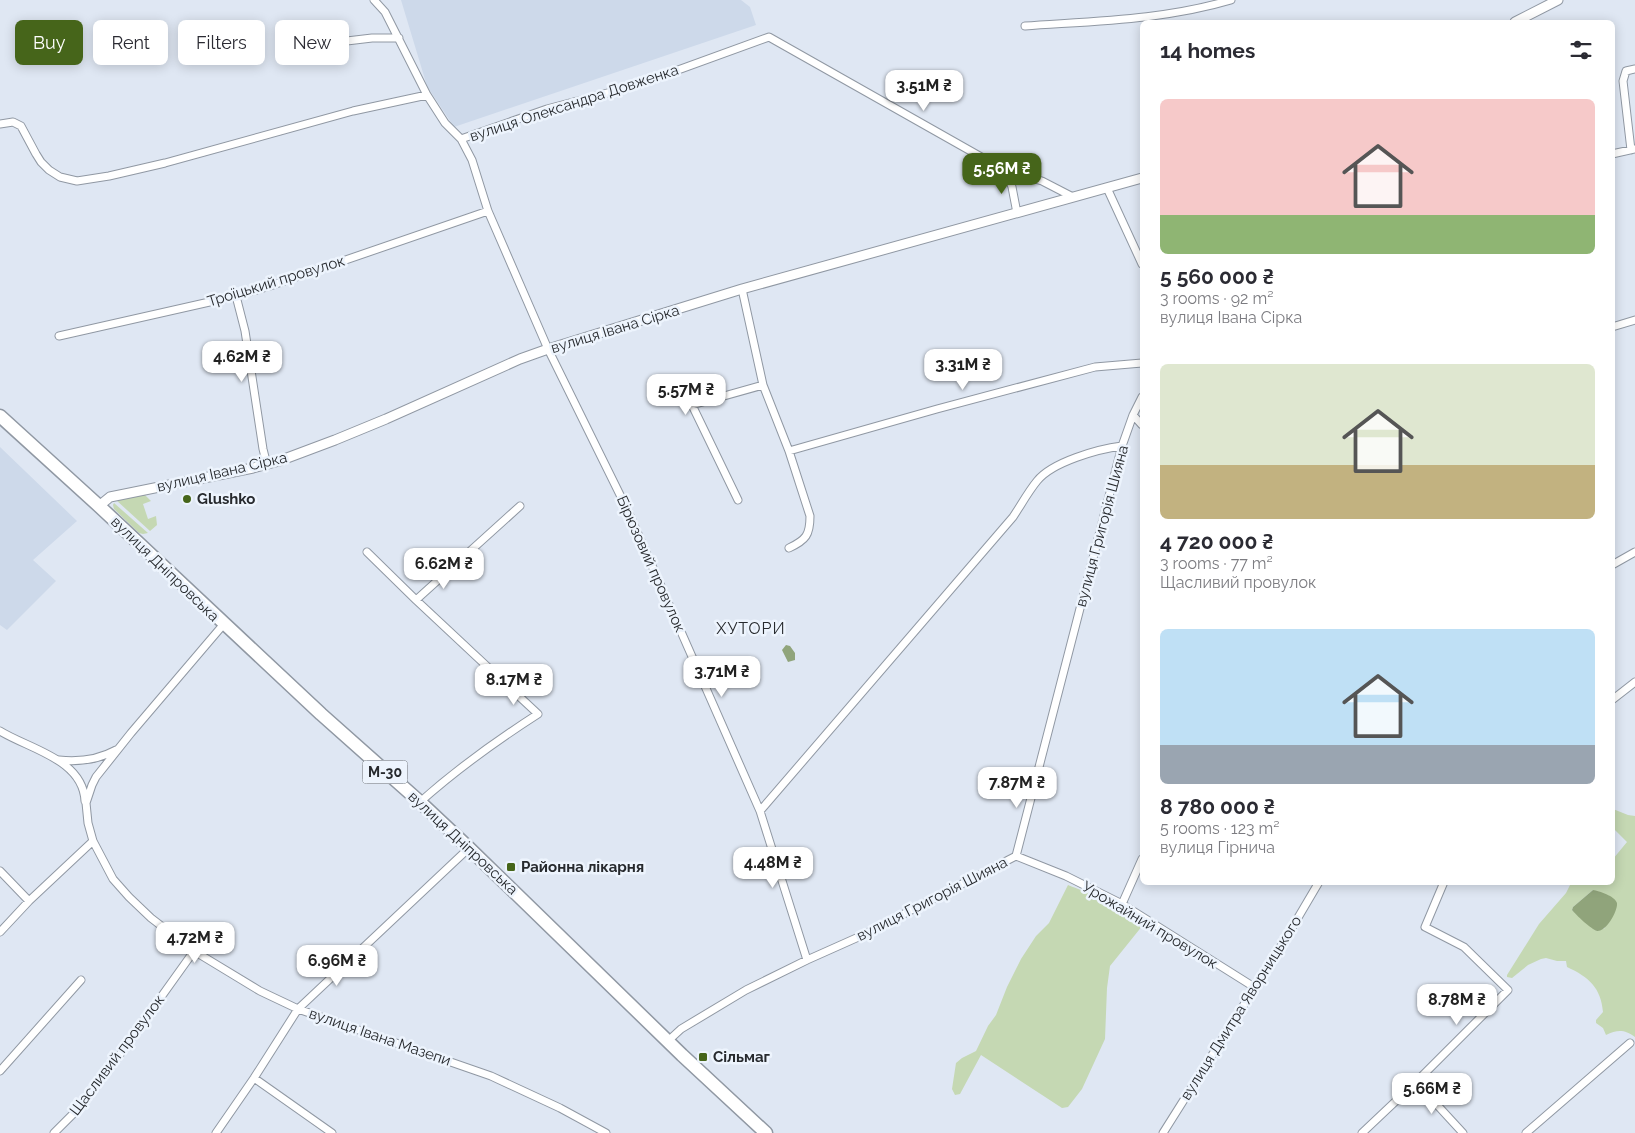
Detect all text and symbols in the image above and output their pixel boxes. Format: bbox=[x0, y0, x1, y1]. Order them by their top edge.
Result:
chip: Buy bbox=[15, 20, 83, 65]
chip: Rent bbox=[93, 20, 168, 65]
chip: Filters bbox=[178, 20, 265, 65]
chip: New bbox=[275, 20, 349, 65]
icon: filters bbox=[1567, 36, 1595, 64]
text: 14 homes bbox=[1160, 38, 1255, 63]
street label: вулиця Олександра Довженка bbox=[467, 61, 681, 145]
pin: 3.51M ₴ bbox=[878, 70, 970, 112]
text: 3.51M ₴ bbox=[896, 76, 952, 95]
icon: home bbox=[1333, 131, 1423, 221]
pin: 5.56M ₴ bbox=[956, 152, 1048, 195]
text: 5.56M ₴ bbox=[973, 159, 1031, 178]
street label: Троїцький провулок bbox=[205, 251, 347, 310]
text: 5 560 000 ₴ bbox=[1160, 264, 1274, 289]
text: 3 rooms · 92 m² bbox=[1160, 289, 1273, 308]
street label: вулиця Івана Сірка bbox=[549, 301, 681, 357]
text: вулиця Івана Сірка bbox=[1160, 308, 1302, 327]
pin: 4.62M ₴ bbox=[196, 340, 288, 383]
text: 4.62M ₴ bbox=[213, 347, 271, 366]
pin: 3.31M ₴ bbox=[917, 348, 1009, 391]
text: 3.31M ₴ bbox=[935, 355, 991, 374]
pin: 5.57M ₴ bbox=[640, 374, 732, 416]
text: 5.57M ₴ bbox=[658, 380, 714, 399]
icon: home bbox=[1333, 396, 1423, 486]
street label: вулиця Григорія Шияна bbox=[1072, 443, 1132, 609]
street label: вулиця Івана Сірка bbox=[155, 448, 289, 496]
place label: Glushko bbox=[197, 490, 255, 508]
marker: Glushko bbox=[181, 493, 193, 505]
street label: Бірюзовий провулок bbox=[613, 493, 689, 635]
street label: вулиця Дніпровська bbox=[107, 513, 223, 625]
text: 4 720 000 ₴ bbox=[1160, 529, 1274, 554]
pin: 6.62M ₴ bbox=[398, 548, 490, 590]
text: 6.62M ₴ bbox=[415, 554, 473, 573]
text: 3 rooms · 77 m² bbox=[1160, 554, 1273, 573]
text: Щасливий провулок bbox=[1160, 573, 1316, 592]
district label: ХУТОРИ bbox=[716, 619, 786, 638]
pin: 3.71M ₴ bbox=[676, 656, 768, 698]
icon: home bbox=[1333, 661, 1423, 751]
text: 3.71M ₴ bbox=[694, 662, 750, 681]
pin: 8.17M ₴ bbox=[468, 664, 560, 706]
text: 8.17M ₴ bbox=[486, 670, 542, 689]
road number: М-30 bbox=[362, 760, 408, 784]
pin: 7.87M ₴ bbox=[971, 766, 1063, 809]
text: 7.87M ₴ bbox=[989, 773, 1045, 792]
street label: вулиця Дніпровська bbox=[404, 788, 522, 898]
text: 8 780 000 ₴ bbox=[1160, 794, 1275, 819]
text: 5 rooms · 123 m² bbox=[1160, 819, 1280, 838]
text: вулиця Гірнича bbox=[1160, 838, 1275, 857]
pin: 4.48M ₴ bbox=[727, 846, 819, 889]
text: 4.48M ₴ bbox=[744, 853, 802, 872]
street label: вулиця Григорія Шияна bbox=[854, 853, 1010, 945]
place label: Районна лікарня bbox=[521, 858, 644, 876]
marker: Районна лікарня bbox=[505, 861, 517, 873]
street label: Урожайний провулок bbox=[1079, 877, 1221, 973]
street label: вулиця Дмитра Яворницького bbox=[1177, 913, 1305, 1103]
pin: 4.72M ₴ bbox=[149, 922, 241, 964]
text: 4.72M ₴ bbox=[167, 928, 223, 947]
pin: 6.96M ₴ bbox=[291, 944, 383, 987]
text: 6.96M ₴ bbox=[308, 951, 366, 970]
pin: 8.78M ₴ bbox=[1411, 984, 1503, 1026]
text: 8.78M ₴ bbox=[1428, 990, 1486, 1009]
street label: Щасливий провулок bbox=[66, 991, 168, 1119]
street label: вулиця Івана Мазепи bbox=[307, 1004, 453, 1070]
place label: Сільмаг bbox=[713, 1048, 771, 1066]
marker: Сільмаг bbox=[697, 1051, 709, 1063]
pin: 5.66M ₴ bbox=[1386, 1072, 1478, 1115]
text: 5.66M ₴ bbox=[1403, 1079, 1461, 1098]

